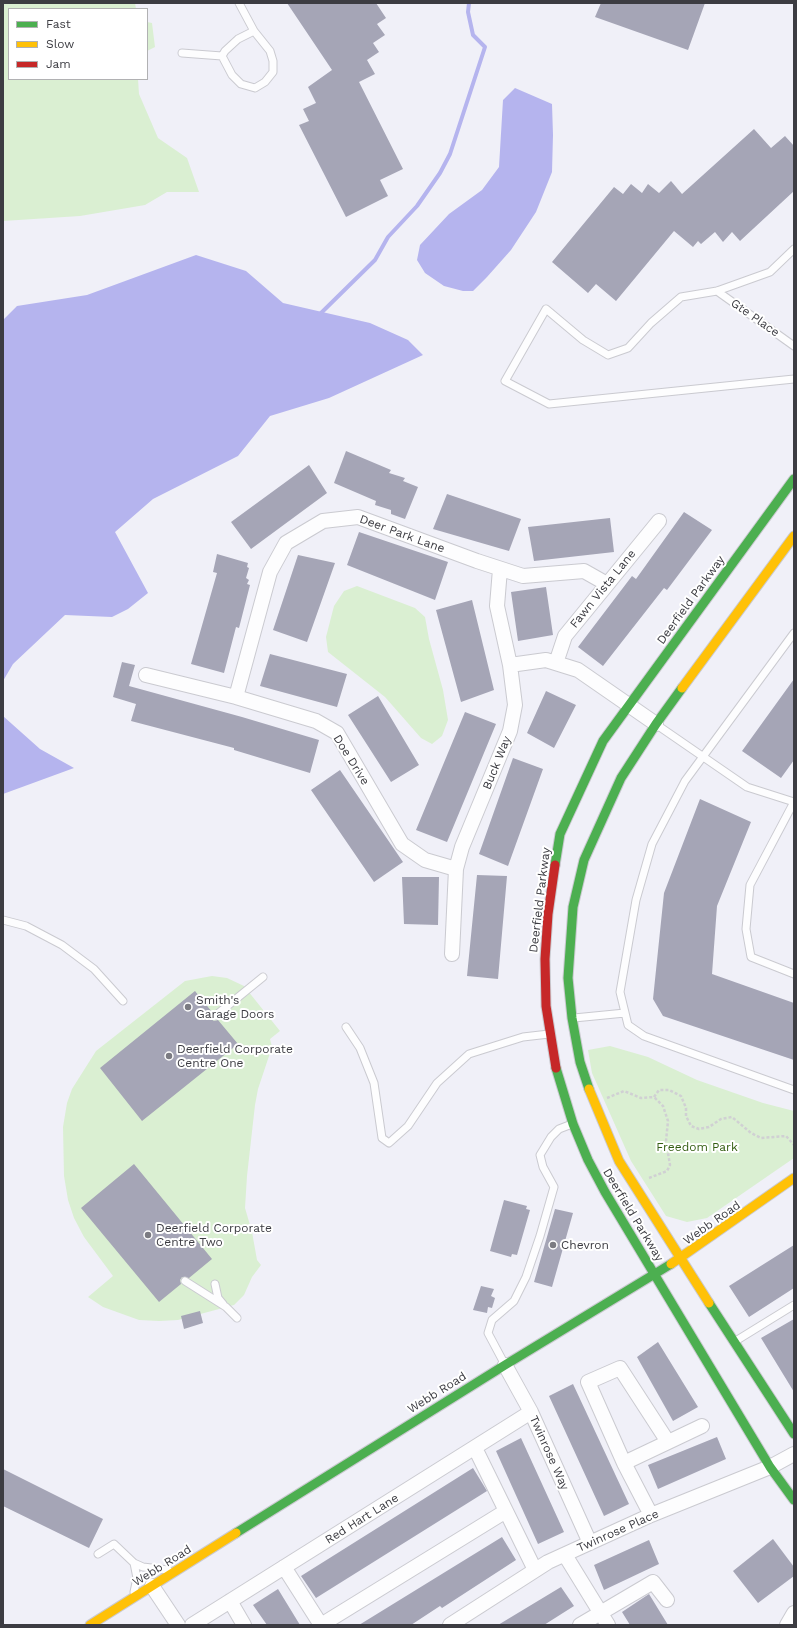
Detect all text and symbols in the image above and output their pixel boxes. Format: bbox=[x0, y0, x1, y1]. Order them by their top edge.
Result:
legend bbox=[8, 8, 148, 80]
text: Fast bbox=[46, 17, 71, 31]
text: Slow bbox=[46, 37, 74, 51]
text: Jam bbox=[46, 57, 71, 71]
street label: Gte Place bbox=[728, 296, 782, 340]
street label: Deer Park Lane bbox=[357, 512, 447, 556]
street label: Fawn Vista Lane bbox=[567, 547, 639, 631]
street label: Deerfield Parkway bbox=[654, 553, 728, 647]
street label: Doe Drive bbox=[330, 732, 372, 788]
street label: Buck Way bbox=[480, 734, 514, 792]
street label: Deerfield Parkway bbox=[526, 847, 554, 953]
place label: Smith's Garage Doors bbox=[196, 993, 274, 1021]
marker: Smith's Garage Doors bbox=[183, 1002, 193, 1012]
place label: Deerfield Corporate Centre One bbox=[177, 1042, 293, 1070]
marker: Deerfield Corporate Centre One bbox=[164, 1051, 174, 1061]
park label: Freedom Park bbox=[656, 1140, 738, 1154]
street label: Deerfield Parkway bbox=[600, 1166, 666, 1264]
street label: Webb Road bbox=[681, 1198, 743, 1248]
place label: Deerfield Corporate Centre Two bbox=[156, 1221, 272, 1249]
marker: Deerfield Corporate Centre Two bbox=[143, 1230, 153, 1240]
place label: Chevron bbox=[561, 1238, 609, 1252]
marker: Chevron bbox=[548, 1240, 558, 1250]
street label: Webb Road bbox=[405, 1369, 469, 1417]
street label: Twinrose Way bbox=[526, 1414, 572, 1492]
street label: Red Hart Lane bbox=[323, 1491, 401, 1547]
street label: Twinrose Place bbox=[575, 1507, 661, 1555]
street label: Webb Road bbox=[130, 1542, 194, 1590]

